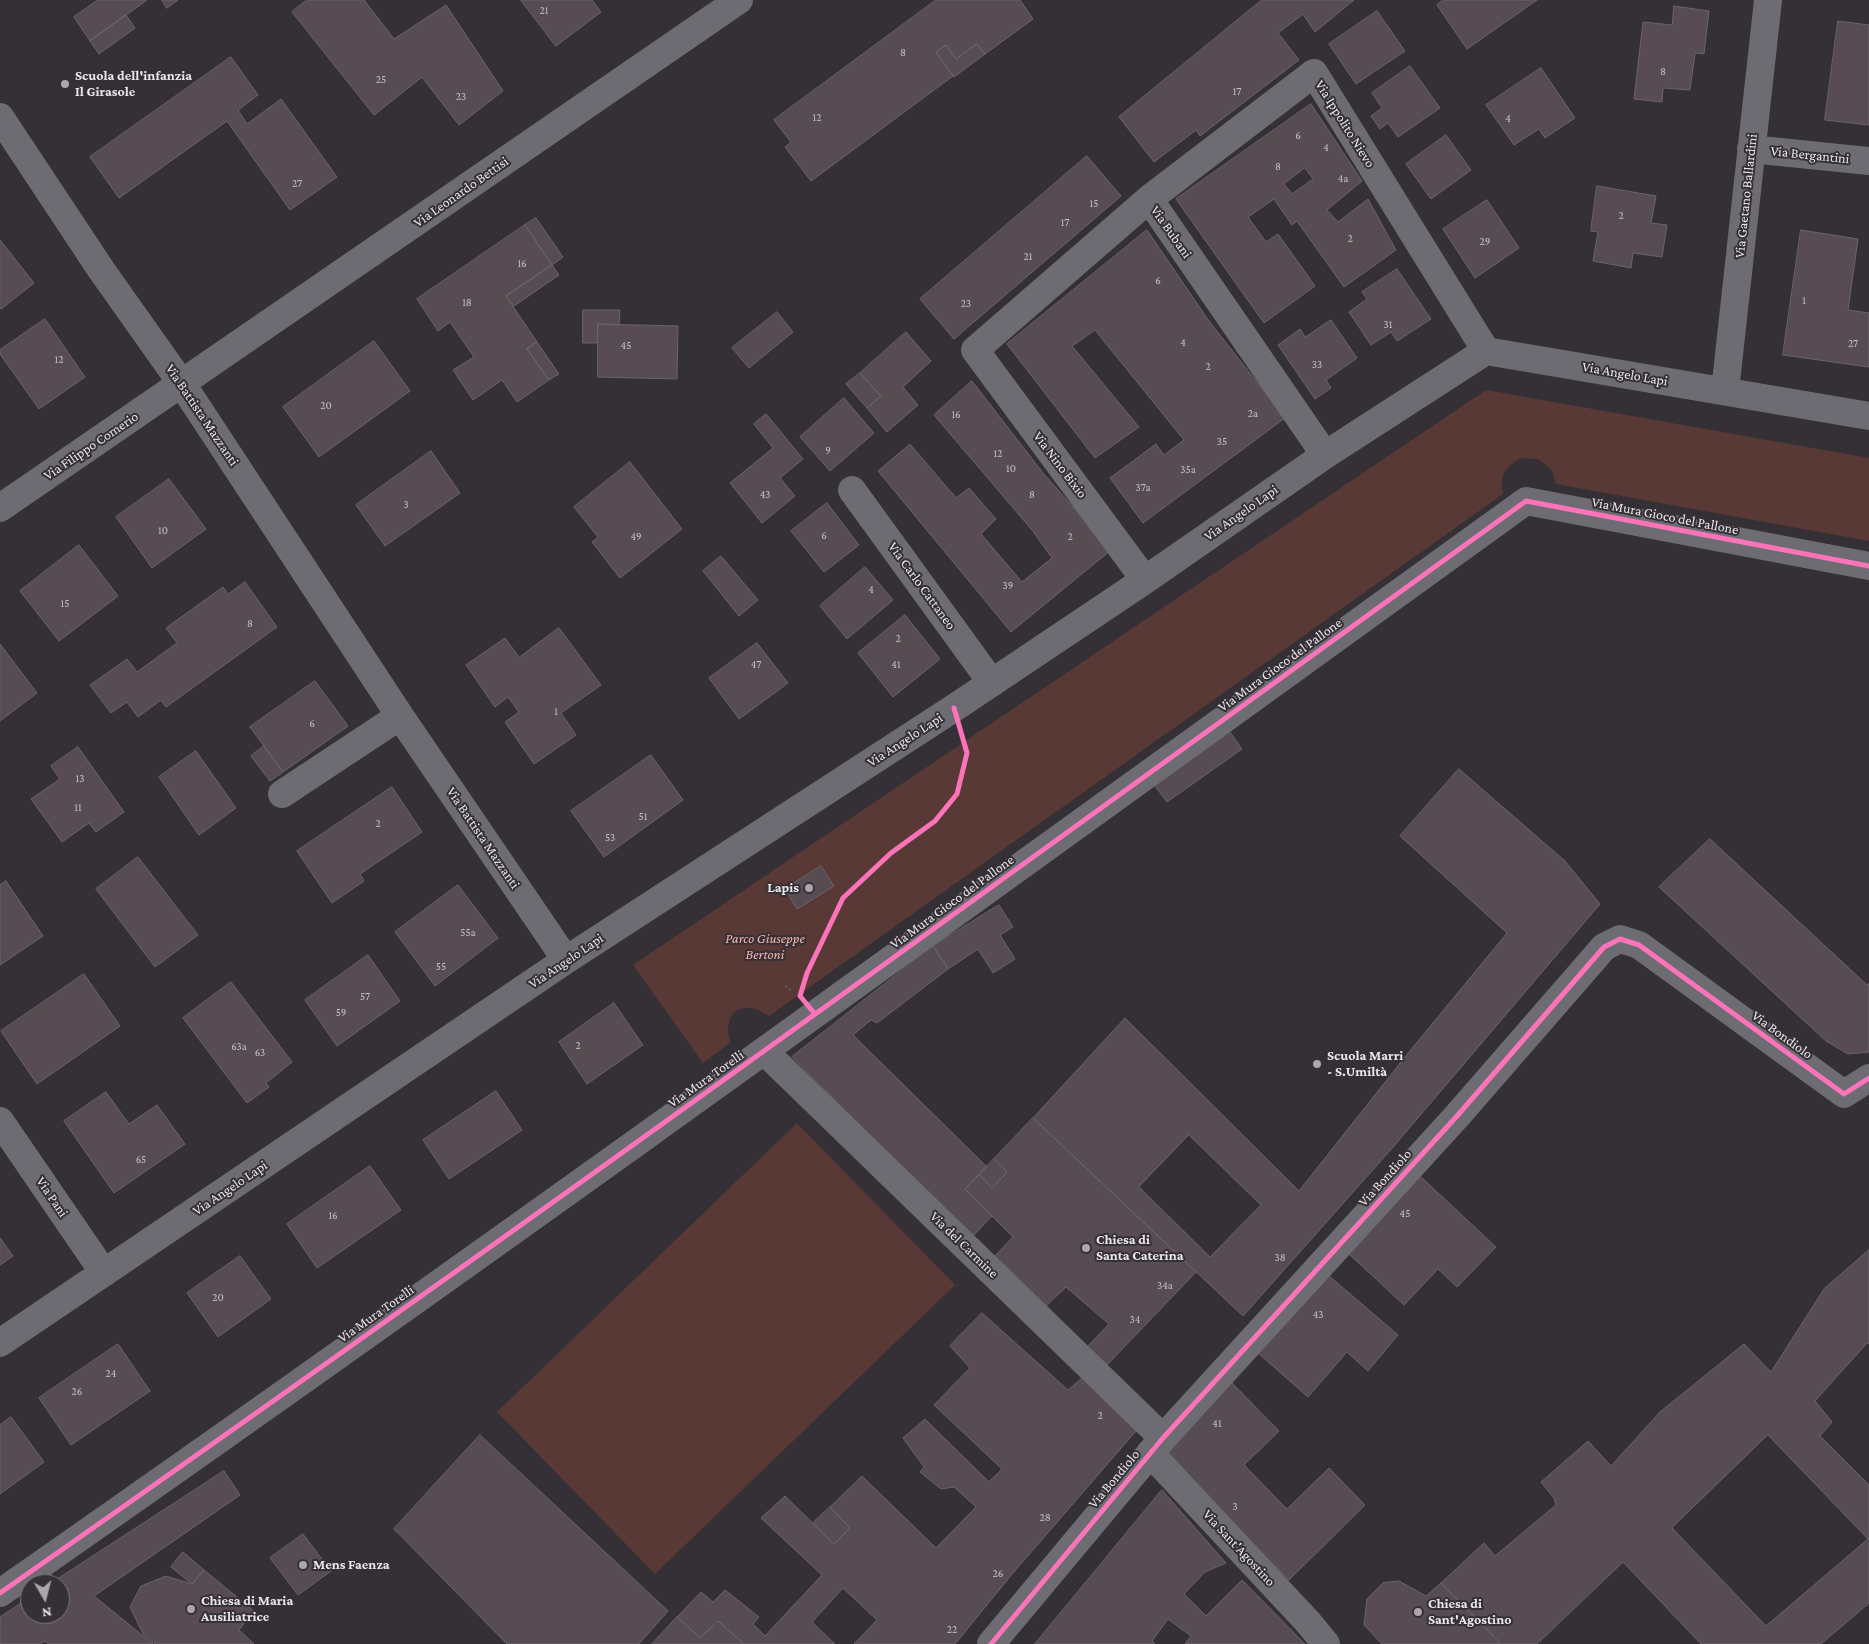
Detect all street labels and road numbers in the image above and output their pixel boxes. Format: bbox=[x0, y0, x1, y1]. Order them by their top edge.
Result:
street label: Via Ippolito Nievo bbox=[1311, 77, 1379, 171]
street label: Via Gaetano Ballardini bbox=[1731, 133, 1761, 259]
street label: Via Bergantini bbox=[1770, 143, 1850, 167]
street label: Via Leonardo Bettisi bbox=[410, 153, 512, 231]
street label: Via Bubani bbox=[1147, 202, 1195, 262]
street label: Via Angelo Lapi bbox=[1581, 358, 1669, 390]
street label: Via Battista Mazzanti bbox=[162, 361, 242, 469]
street label: Via Filippo Comerio bbox=[40, 408, 142, 484]
street label: Via Nino Bixio bbox=[1030, 428, 1090, 502]
street label: Via Angelo Lapi bbox=[1201, 481, 1281, 545]
street label: Via Mura Gioco del Pallone bbox=[1590, 494, 1740, 538]
street label: Via Carlo Cattaneo bbox=[885, 539, 959, 633]
street label: Via Mura Gioco del Pallone bbox=[1215, 614, 1345, 716]
street label: Via Angelo Lapi bbox=[864, 709, 946, 771]
street label: Via Battista Mazzanti bbox=[443, 784, 523, 892]
street label: Via Mura Gioco del Pallone bbox=[887, 851, 1017, 953]
street label: Via Angelo Lapi bbox=[525, 930, 607, 992]
street label: Via Bondiolo bbox=[1748, 1007, 1816, 1063]
street label: Via Mura Torelli bbox=[665, 1047, 747, 1111]
street label: Via Bondiolo bbox=[1355, 1146, 1415, 1210]
street label: Via Angelo Lapi bbox=[189, 1157, 271, 1219]
street label: Via Pani bbox=[32, 1174, 72, 1220]
street label: Via del Carmine bbox=[926, 1208, 1002, 1282]
street label: Via Mura Torelli bbox=[335, 1282, 417, 1346]
street label: Via Bondiolo bbox=[1085, 1446, 1143, 1512]
street label: Via Sant'Agostino bbox=[1199, 1506, 1279, 1590]

